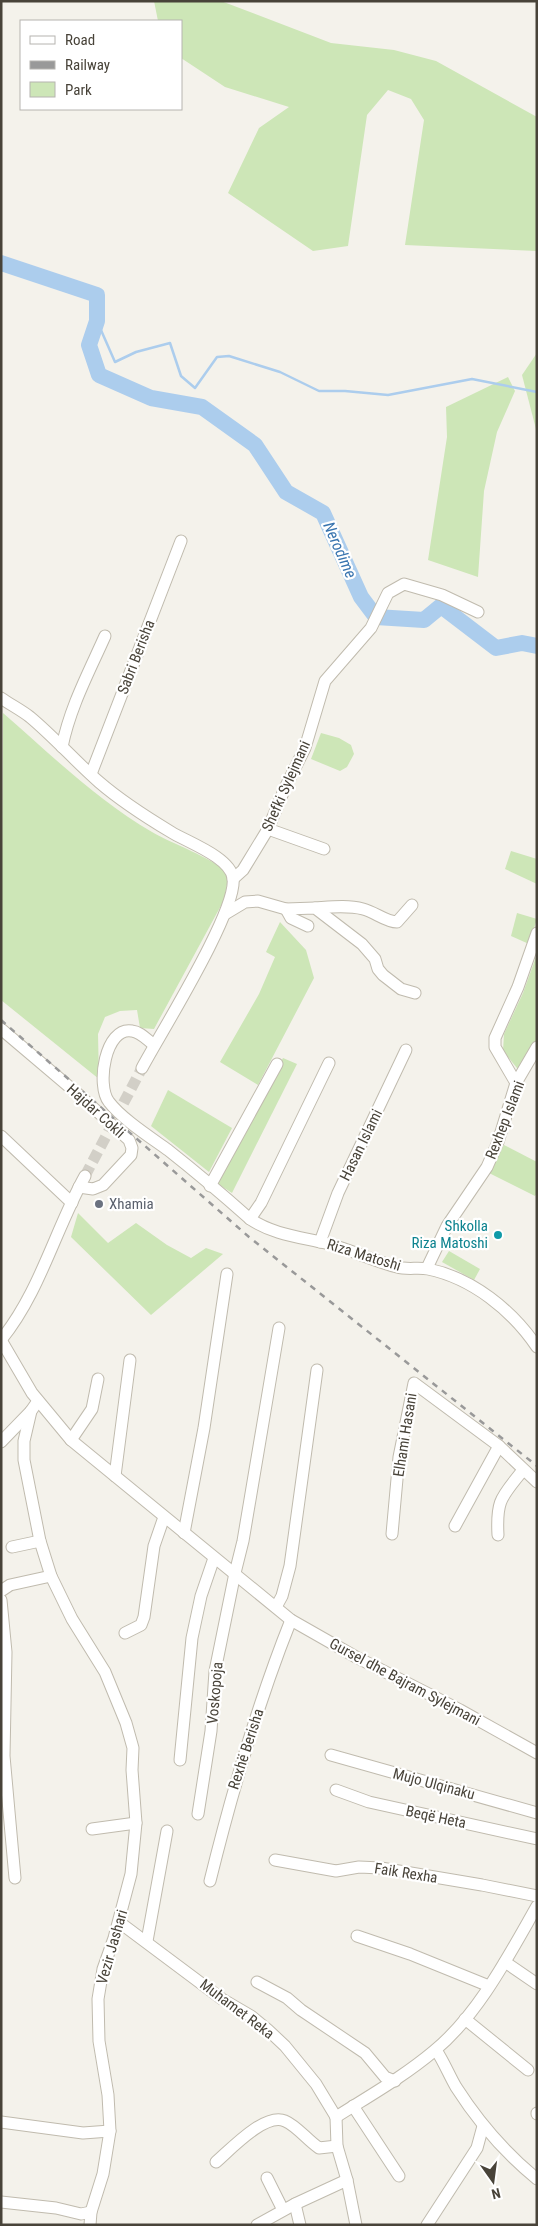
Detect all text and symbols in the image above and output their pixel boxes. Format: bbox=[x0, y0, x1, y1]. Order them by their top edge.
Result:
legend bbox=[20, 20, 182, 110]
text: Road bbox=[65, 31, 95, 49]
text: Railway bbox=[65, 56, 110, 74]
text: Park bbox=[65, 81, 92, 99]
water label: Nerodime bbox=[319, 519, 361, 581]
street label: Sabri Berisha bbox=[114, 617, 158, 697]
street label: Shefki Sylejmani bbox=[258, 738, 314, 834]
street label: Rexhep Islami bbox=[482, 1078, 528, 1162]
street label: Hajdar Cokli bbox=[63, 1080, 129, 1142]
street label: Hasan Islami bbox=[336, 1106, 386, 1184]
place label: Xhamia bbox=[109, 1195, 154, 1213]
marker: Xhamia bbox=[93, 1198, 105, 1210]
place label: Shkolla Riza Matoshi bbox=[412, 1217, 488, 1252]
marker: Shkolla Riza Matoshi bbox=[492, 1229, 504, 1241]
street label: Riza Matoshi bbox=[325, 1235, 403, 1275]
street label: Elhami Hasani bbox=[389, 1392, 421, 1478]
street label: Gursel dhe Bajram Sylejmani bbox=[326, 1634, 484, 1730]
street label: Voskopoja bbox=[203, 1661, 227, 1725]
street label: Rexhë Berisha bbox=[224, 1706, 268, 1792]
street label: Mujo Ulqinaku bbox=[391, 1764, 477, 1804]
street label: Beqë Heta bbox=[404, 1802, 468, 1832]
street label: Faik Rexha bbox=[373, 1859, 439, 1887]
street label: Vezir Jashari bbox=[93, 1908, 131, 1986]
street label: Muhamet Reka bbox=[196, 1975, 278, 2043]
north arrow bbox=[468, 2156, 518, 2206]
text: N bbox=[490, 2185, 502, 2202]

